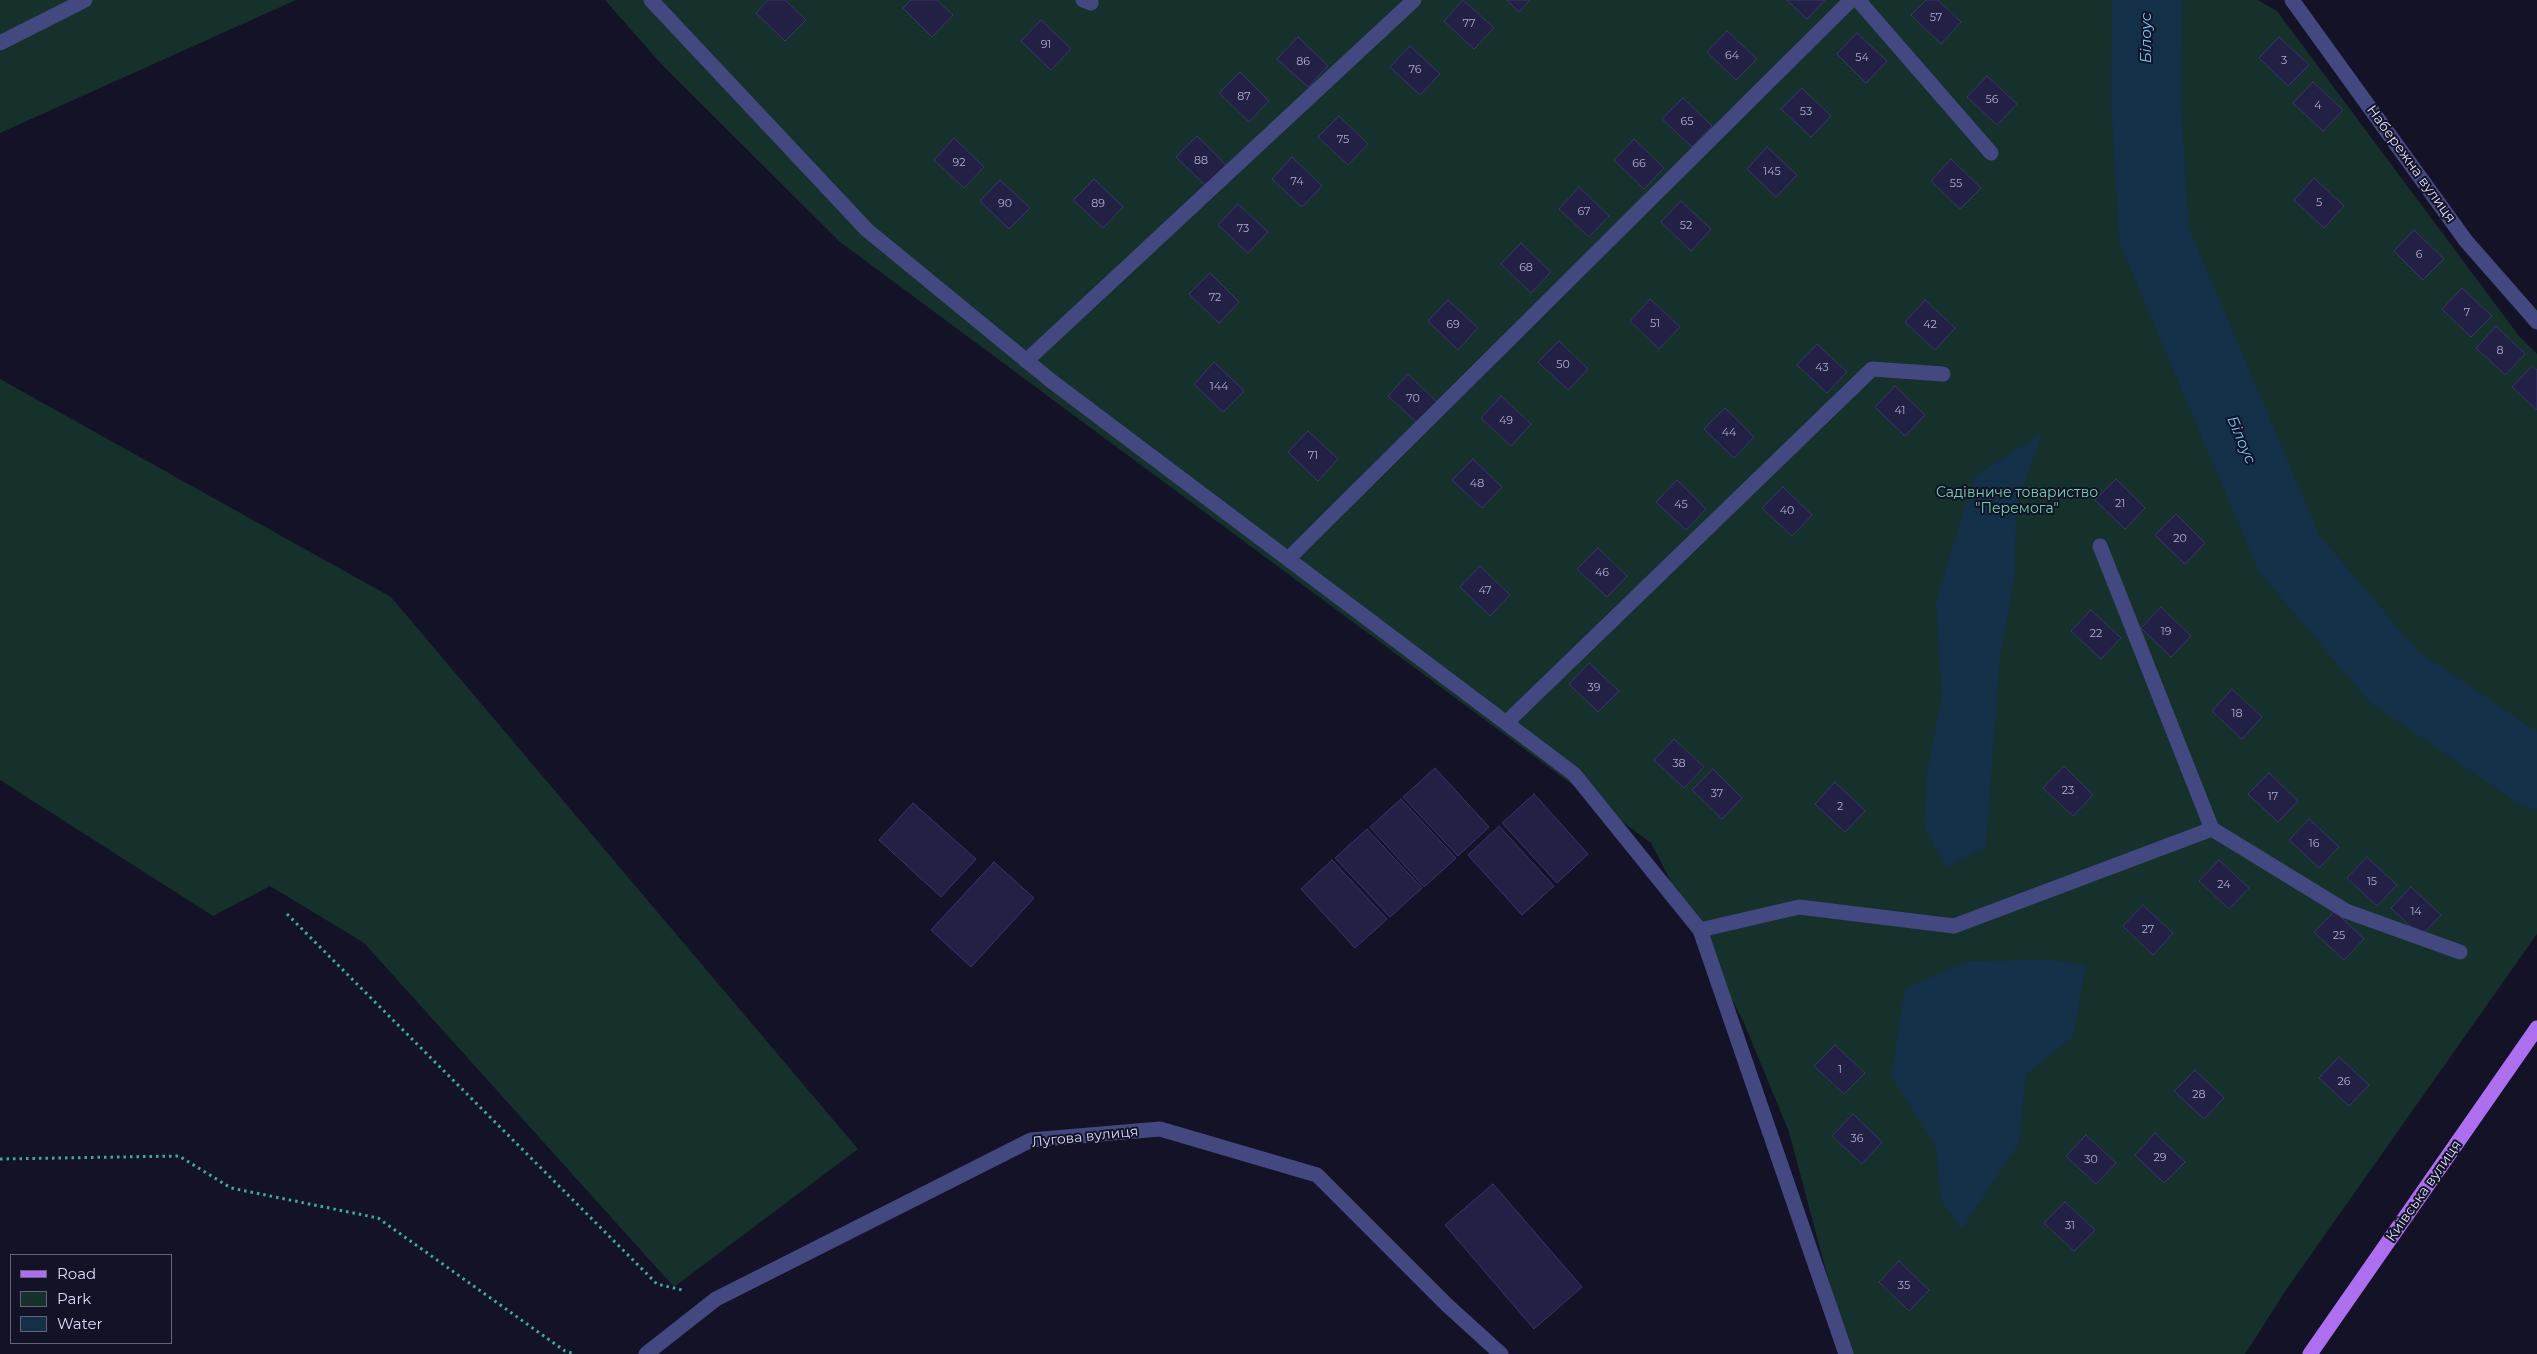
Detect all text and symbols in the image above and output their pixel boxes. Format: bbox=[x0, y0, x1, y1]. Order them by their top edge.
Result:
house number: 57 bbox=[1930, 11, 1942, 25]
water label: Білоус bbox=[2138, 13, 2156, 63]
house number: 77 bbox=[1463, 17, 1475, 31]
house number: 91 bbox=[1041, 38, 1051, 52]
house number: 64 bbox=[1725, 49, 1739, 63]
house number: 54 bbox=[1855, 51, 1869, 65]
house number: 3 bbox=[2281, 54, 2287, 68]
house number: 86 bbox=[1296, 55, 1310, 69]
house number: 76 bbox=[1409, 63, 1421, 77]
house number: 87 bbox=[1237, 90, 1251, 104]
house number: 56 bbox=[1986, 93, 1998, 107]
house number: 4 bbox=[2314, 99, 2322, 113]
street label: Набережна вулиця bbox=[2363, 102, 2459, 226]
house number: 53 bbox=[1800, 105, 1812, 119]
house number: 65 bbox=[1681, 115, 1693, 129]
house number: 75 bbox=[1337, 133, 1349, 147]
house number: 88 bbox=[1194, 154, 1208, 168]
house number: 92 bbox=[953, 156, 965, 170]
house number: 66 bbox=[1632, 157, 1646, 171]
house number: 145 bbox=[1763, 165, 1781, 179]
house number: 74 bbox=[1290, 175, 1304, 189]
house number: 55 bbox=[1950, 177, 1962, 191]
house number: 5 bbox=[2316, 196, 2322, 210]
house number: 90 bbox=[998, 197, 1012, 211]
house number: 89 bbox=[1091, 197, 1105, 211]
house number: 67 bbox=[1577, 205, 1591, 219]
house number: 52 bbox=[1680, 219, 1692, 233]
house number: 73 bbox=[1237, 222, 1249, 236]
house number: 6 bbox=[2416, 248, 2422, 262]
house number: 68 bbox=[1519, 261, 1533, 275]
house number: 72 bbox=[1209, 291, 1221, 305]
house number: 7 bbox=[2464, 306, 2470, 320]
house number: 51 bbox=[1650, 317, 1660, 331]
house number: 69 bbox=[1446, 318, 1460, 332]
house number: 42 bbox=[1923, 318, 1937, 332]
house number: 8 bbox=[2496, 344, 2504, 358]
house number: 50 bbox=[1556, 358, 1570, 372]
house number: 43 bbox=[1815, 361, 1829, 375]
house number: 144 bbox=[1210, 380, 1228, 394]
house number: 70 bbox=[1406, 392, 1420, 406]
house number: 41 bbox=[1895, 404, 1905, 418]
water label: Білоус bbox=[2223, 413, 2259, 467]
house number: 49 bbox=[1499, 414, 1513, 428]
house number: 44 bbox=[1722, 426, 1736, 440]
house number: 71 bbox=[1308, 449, 1318, 463]
house number: 48 bbox=[1470, 477, 1484, 491]
park label: Садівниче товариство "Перемога" bbox=[1936, 485, 2098, 518]
house number: 21 bbox=[2115, 497, 2125, 511]
house number: 45 bbox=[1674, 498, 1688, 512]
house number: 40 bbox=[1780, 504, 1794, 518]
house number: 20 bbox=[2173, 532, 2187, 546]
house number: 46 bbox=[1595, 566, 1609, 580]
house number: 47 bbox=[1478, 584, 1492, 598]
house number: 19 bbox=[2161, 625, 2171, 639]
house number: 22 bbox=[2090, 627, 2102, 641]
house number: 39 bbox=[1588, 681, 1600, 695]
house number: 18 bbox=[2232, 707, 2242, 721]
house number: 38 bbox=[1672, 757, 1686, 771]
house number: 23 bbox=[2062, 784, 2074, 798]
house number: 37 bbox=[1711, 787, 1723, 801]
house number: 17 bbox=[2268, 790, 2278, 804]
house number: 2 bbox=[1837, 800, 1843, 814]
house number: 16 bbox=[2309, 837, 2319, 851]
house number: 15 bbox=[2367, 875, 2377, 889]
house number: 24 bbox=[2217, 878, 2231, 892]
house number: 14 bbox=[2410, 905, 2422, 919]
house number: 27 bbox=[2142, 923, 2154, 937]
house number: 25 bbox=[2333, 929, 2345, 943]
house number: 1 bbox=[1838, 1063, 1842, 1077]
house number: 26 bbox=[2338, 1075, 2350, 1089]
house number: 28 bbox=[2192, 1088, 2206, 1102]
street label: Лугова вулиця bbox=[1031, 1123, 1139, 1151]
house number: 36 bbox=[1851, 1132, 1863, 1146]
street label: Київська вулиця bbox=[2383, 1137, 2465, 1245]
house number: 29 bbox=[2154, 1151, 2166, 1165]
house number: 30 bbox=[2084, 1153, 2098, 1167]
house number: 31 bbox=[2065, 1219, 2075, 1233]
legend bbox=[10, 1254, 172, 1344]
text: Road bbox=[57, 1264, 96, 1283]
house number: 35 bbox=[1898, 1279, 1910, 1293]
text: Park bbox=[57, 1289, 91, 1308]
text: Water bbox=[57, 1314, 103, 1333]

